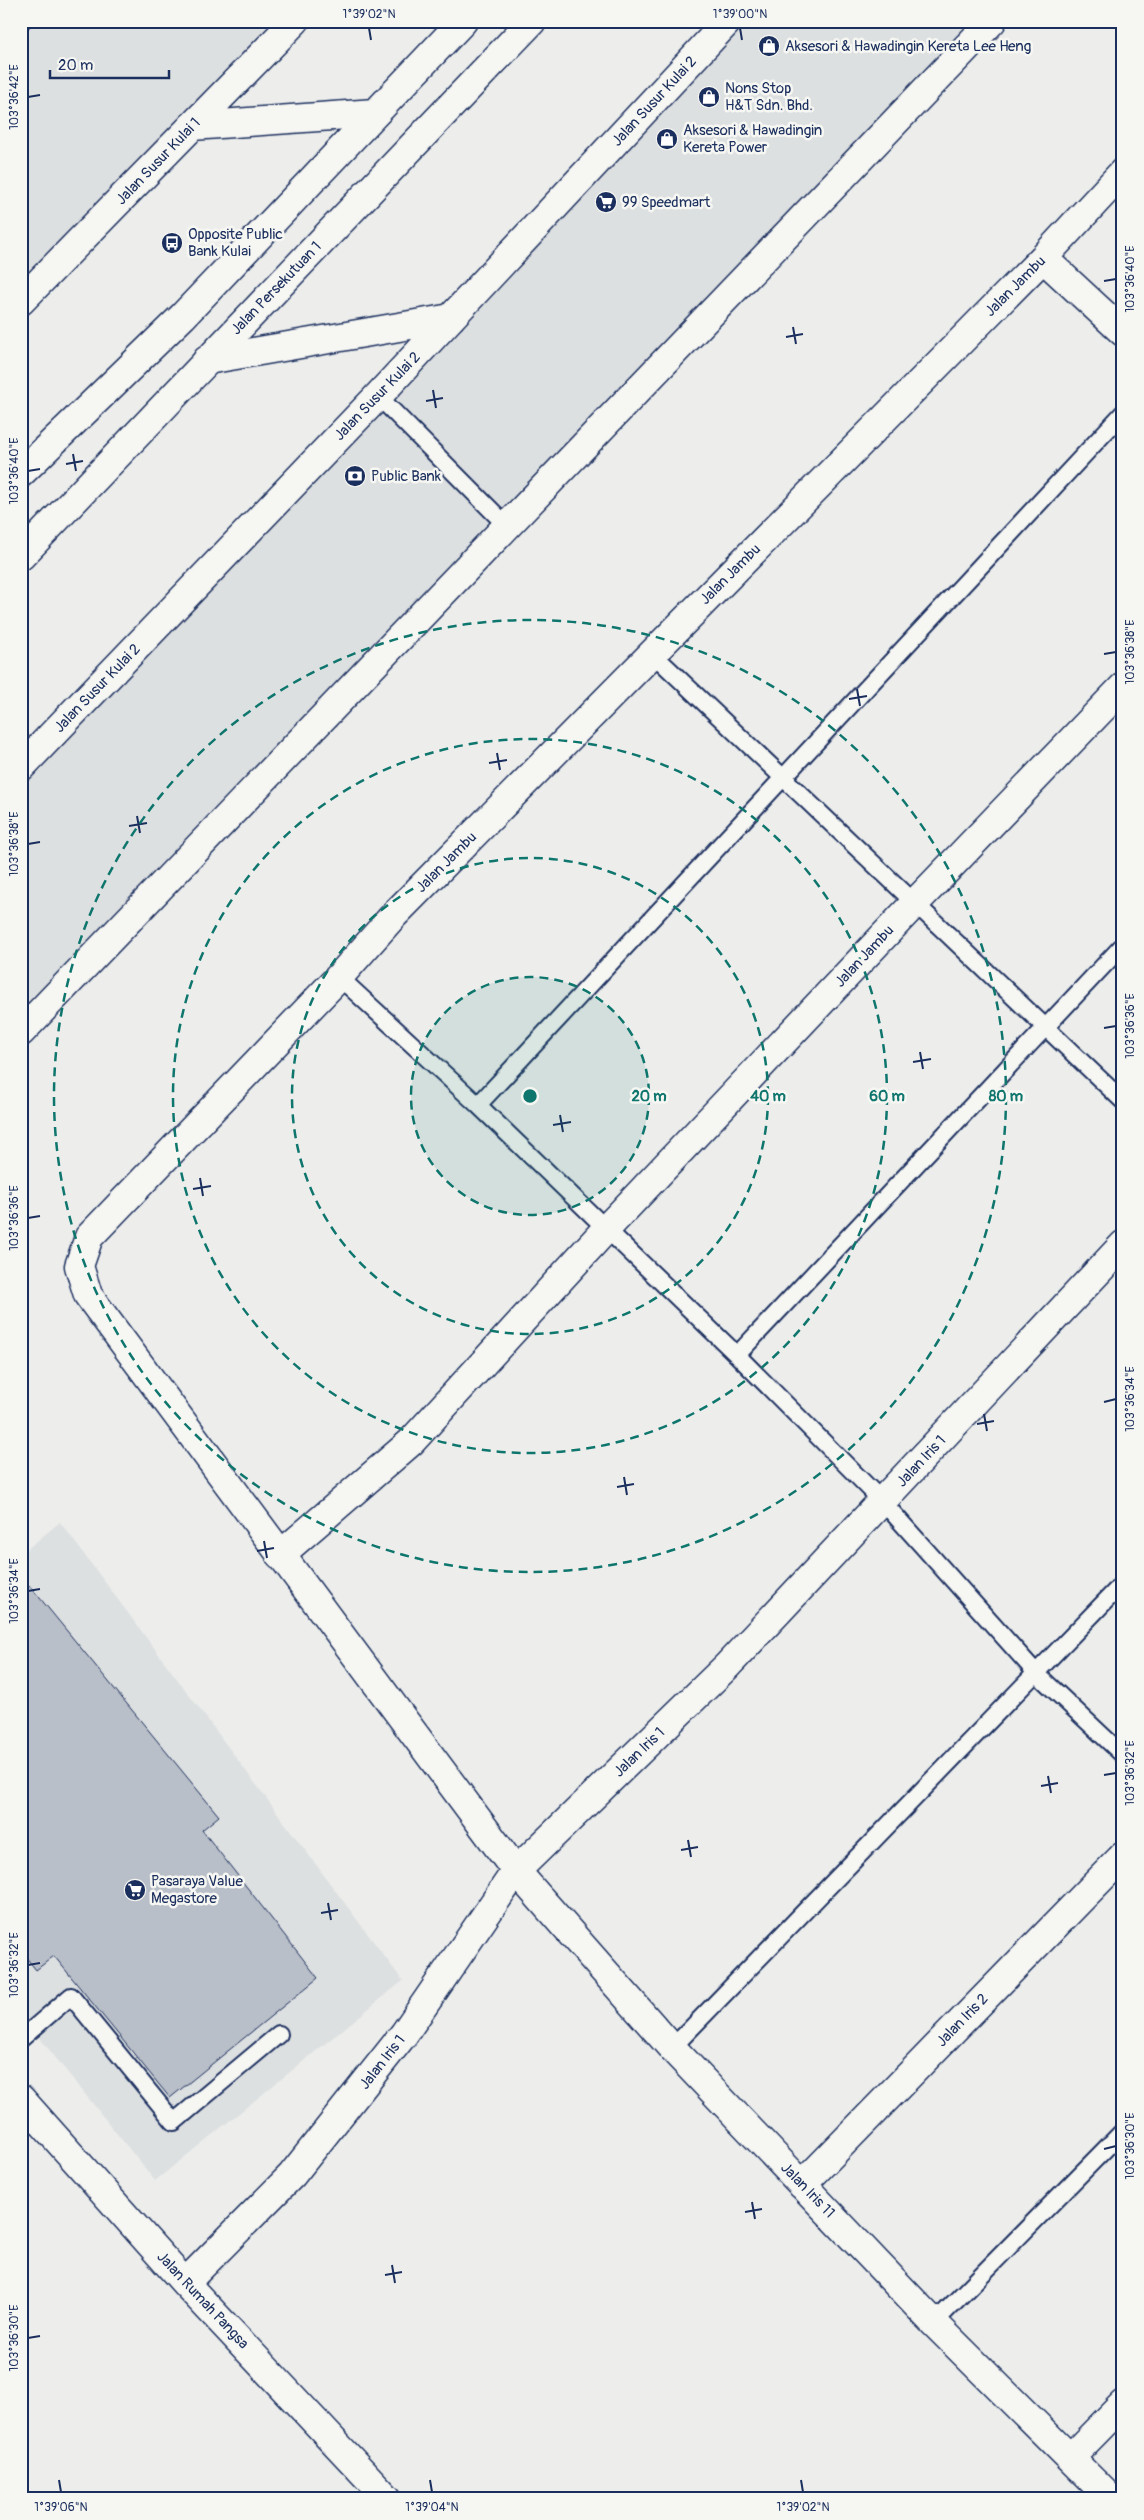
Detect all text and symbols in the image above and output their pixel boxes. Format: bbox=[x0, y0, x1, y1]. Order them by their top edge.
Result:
text: 1°39'02"N bbox=[342, 7, 396, 22]
text: 1°39'00"N bbox=[713, 7, 767, 22]
shop icon: Aksesori & Hawadingin Kereta Lee Heng bbox=[757, 34, 781, 58]
place label: Aksesori & Hawadingin Kereta Lee Heng bbox=[785, 37, 1031, 56]
scale bar bbox=[50, 48, 169, 80]
street label: Jalan Susur Kulai 2 bbox=[608, 52, 701, 150]
text: 20 m bbox=[58, 56, 93, 75]
text: 103°36'42"E bbox=[7, 64, 22, 130]
place label: Nons Stop H&T Sdn. Bhd. bbox=[725, 79, 813, 115]
shop icon: Nons Stop H&T Sdn. Bhd. bbox=[697, 85, 721, 109]
street label: Jalan Susur Kulai 1 bbox=[112, 114, 205, 209]
place label: Aksesori & Hawadingin Kereta Power bbox=[683, 121, 822, 157]
shop icon: Aksesori & Hawadingin Kereta Power bbox=[655, 127, 679, 151]
supermarket icon: 99 Speedmart bbox=[594, 190, 618, 214]
place label: 99 Speedmart bbox=[622, 193, 711, 212]
place label: Opposite Public Bank Kulai bbox=[188, 225, 283, 261]
bus stop icon: Opposite Public Bank Kulai bbox=[160, 231, 184, 255]
street label: Jalan Persekutuan 1 bbox=[227, 238, 326, 339]
text: 103°36'40"E bbox=[1123, 245, 1138, 313]
street label: Jalan Jambu bbox=[981, 252, 1050, 321]
street label: Jalan Susur Kulai 2 bbox=[330, 348, 425, 445]
text: 103°36'40"E bbox=[7, 437, 22, 505]
bank icon: Public Bank bbox=[343, 464, 367, 488]
place label: Public Bank bbox=[371, 467, 442, 486]
street label: Jalan Jambu bbox=[696, 540, 765, 609]
text: 103°36'38"E bbox=[1123, 620, 1138, 684]
street label: Jalan Susur Kulai 2 bbox=[50, 640, 145, 737]
text: 103°36'38"E bbox=[7, 812, 22, 876]
street label: Jalan Jambu bbox=[412, 828, 481, 897]
street label: Jalan Jambu bbox=[831, 921, 898, 991]
text: 103°36'36"E bbox=[1123, 993, 1138, 1059]
centre of rings bbox=[521, 1087, 539, 1105]
text: 20 m bbox=[631, 1087, 667, 1106]
text: 40 m bbox=[750, 1087, 786, 1106]
text: 60 m bbox=[869, 1087, 905, 1106]
text: 80 m bbox=[989, 1087, 1023, 1106]
text: 103°36'36"E bbox=[7, 1185, 22, 1251]
text: 103°36'34"E bbox=[1123, 1366, 1138, 1432]
street label: Jalan Iris 1 bbox=[893, 1431, 950, 1491]
text: 103°36'34"E bbox=[7, 1558, 22, 1624]
street label: Jalan Iris 1 bbox=[610, 1723, 669, 1781]
text: 103°36'32"E bbox=[1123, 1740, 1138, 1806]
place label: Pasaraya Value Megastore bbox=[151, 1872, 243, 1908]
supermarket icon: Pasaraya Value Megastore bbox=[123, 1878, 147, 1902]
text: 103°36'32"E bbox=[7, 1932, 22, 1998]
street label: Jalan Iris 2 bbox=[932, 1990, 992, 2051]
street label: Jalan Iris 1 bbox=[355, 2031, 410, 2093]
text: 103°36'30"E bbox=[1123, 2113, 1138, 2179]
street label: Jalan Iris 11 bbox=[777, 2159, 839, 2222]
street label: Jalan Rumah Pangsa bbox=[153, 2248, 253, 2353]
text: 103°36'30"E bbox=[7, 2305, 22, 2371]
text: 1°39'06"N bbox=[34, 2500, 88, 2515]
text: 1°39'04"N bbox=[405, 2500, 459, 2515]
text: 1°39'02"N bbox=[776, 2500, 830, 2515]

